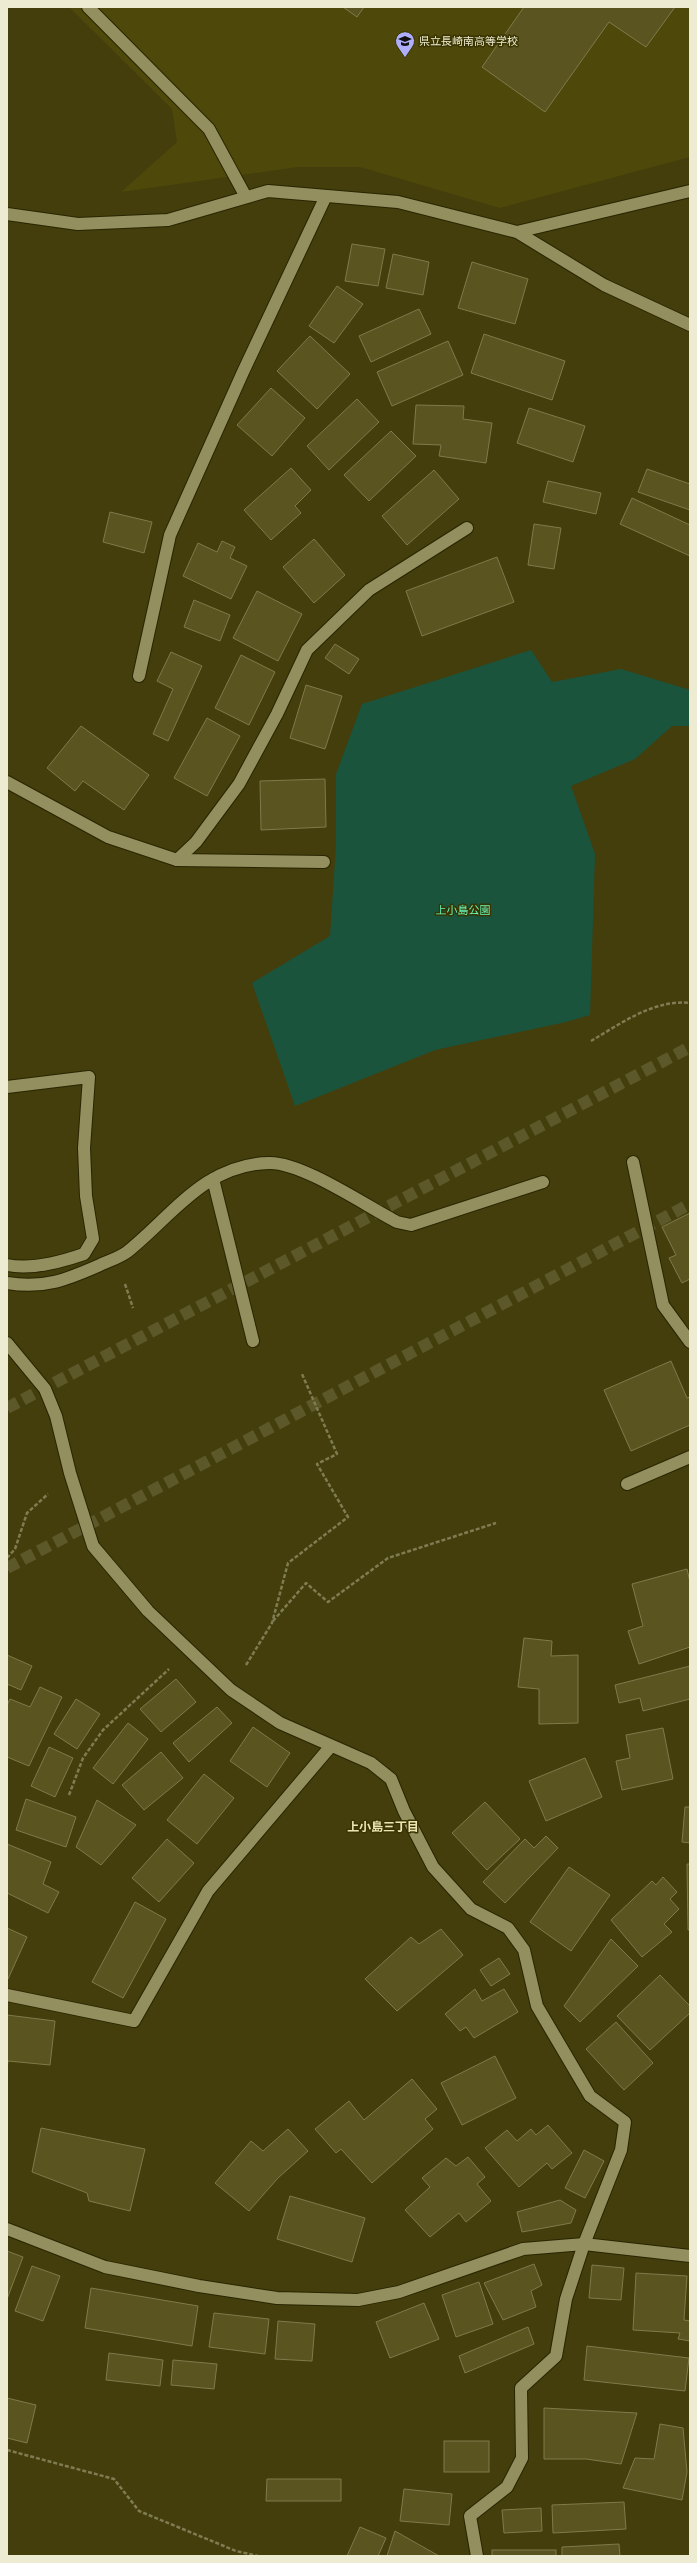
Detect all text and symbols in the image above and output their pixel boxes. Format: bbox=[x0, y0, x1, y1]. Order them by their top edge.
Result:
school or university icon: 県立長崎南高等学校 bbox=[394, 30, 416, 58]
place label: 県立長崎南高等学校 bbox=[419, 34, 518, 47]
park label: 上小島公園 bbox=[436, 903, 491, 916]
district label: 上小島三丁目 bbox=[347, 1819, 419, 1833]

